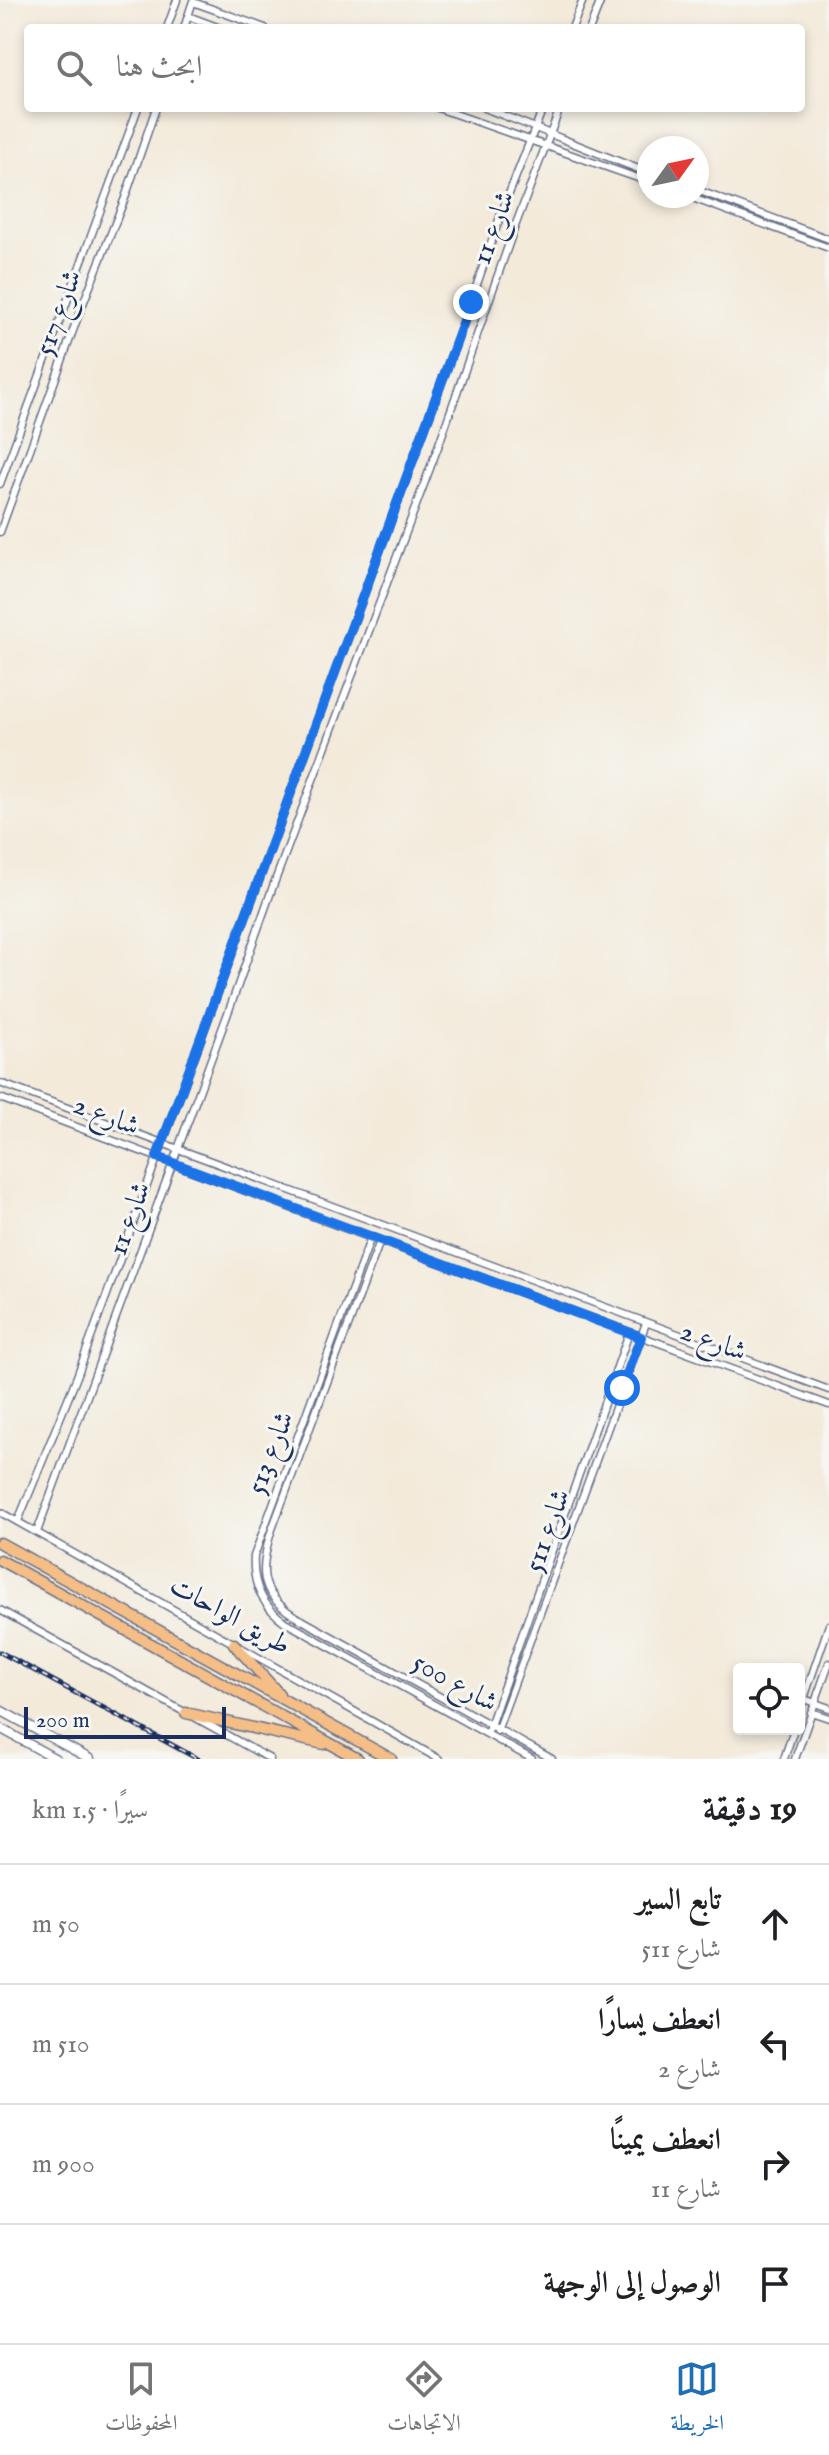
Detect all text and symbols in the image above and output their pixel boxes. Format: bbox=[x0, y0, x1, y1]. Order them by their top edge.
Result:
search box bbox=[24, 24, 805, 112]
icon: search bbox=[52, 46, 96, 90]
text: ابحث هنا bbox=[116, 49, 203, 87]
north arrow bbox=[637, 136, 709, 208]
street label: شارع 11 bbox=[465, 186, 527, 271]
street label: شارع 517 bbox=[28, 265, 95, 362]
route end bbox=[453, 284, 489, 320]
street label: شارع 2 bbox=[67, 1088, 144, 1149]
street label: شارع 11 bbox=[101, 1177, 163, 1262]
street label: شارع 2 bbox=[674, 1314, 751, 1374]
route start bbox=[604, 1370, 640, 1406]
street label: شارع 513 bbox=[240, 1407, 307, 1501]
street label: شارع 511 bbox=[517, 1485, 583, 1578]
street label: طريق الواحات bbox=[163, 1569, 297, 1664]
street label: شارع 500 bbox=[404, 1646, 504, 1724]
map controls bbox=[733, 1663, 805, 1735]
button: locate bbox=[733, 1663, 805, 1735]
scale bar bbox=[24, 1703, 226, 1739]
text: 200 m bbox=[36, 1707, 90, 1735]
text: 19 دقيقة bbox=[703, 1788, 797, 1831]
text: سيرًا · 1.5 km bbox=[32, 1794, 148, 1827]
text: تابع السير bbox=[636, 1882, 721, 1920]
icon: ahead bbox=[753, 1902, 797, 1946]
text: 50 m bbox=[32, 1908, 80, 1941]
text: شارع 511 bbox=[641, 1933, 721, 1966]
text: انعطف يسارًا bbox=[598, 2002, 721, 2040]
icon: left bbox=[753, 2022, 797, 2066]
text: 510 m bbox=[32, 2028, 90, 2061]
text: شارع 2 bbox=[658, 2053, 721, 2086]
text: انعطف يمينًا bbox=[610, 2122, 721, 2160]
icon: right bbox=[753, 2142, 797, 2186]
text: 900 m bbox=[32, 2148, 95, 2181]
text: شارع 11 bbox=[651, 2173, 721, 2206]
icon: arrive bbox=[753, 2262, 797, 2306]
text: الوصول إلى الوجهة bbox=[544, 2265, 721, 2303]
tab: المحفوظات bbox=[105, 2357, 177, 2444]
tab: الاتجاهات bbox=[387, 2357, 461, 2444]
tab: الخريطة bbox=[671, 2357, 724, 2444]

